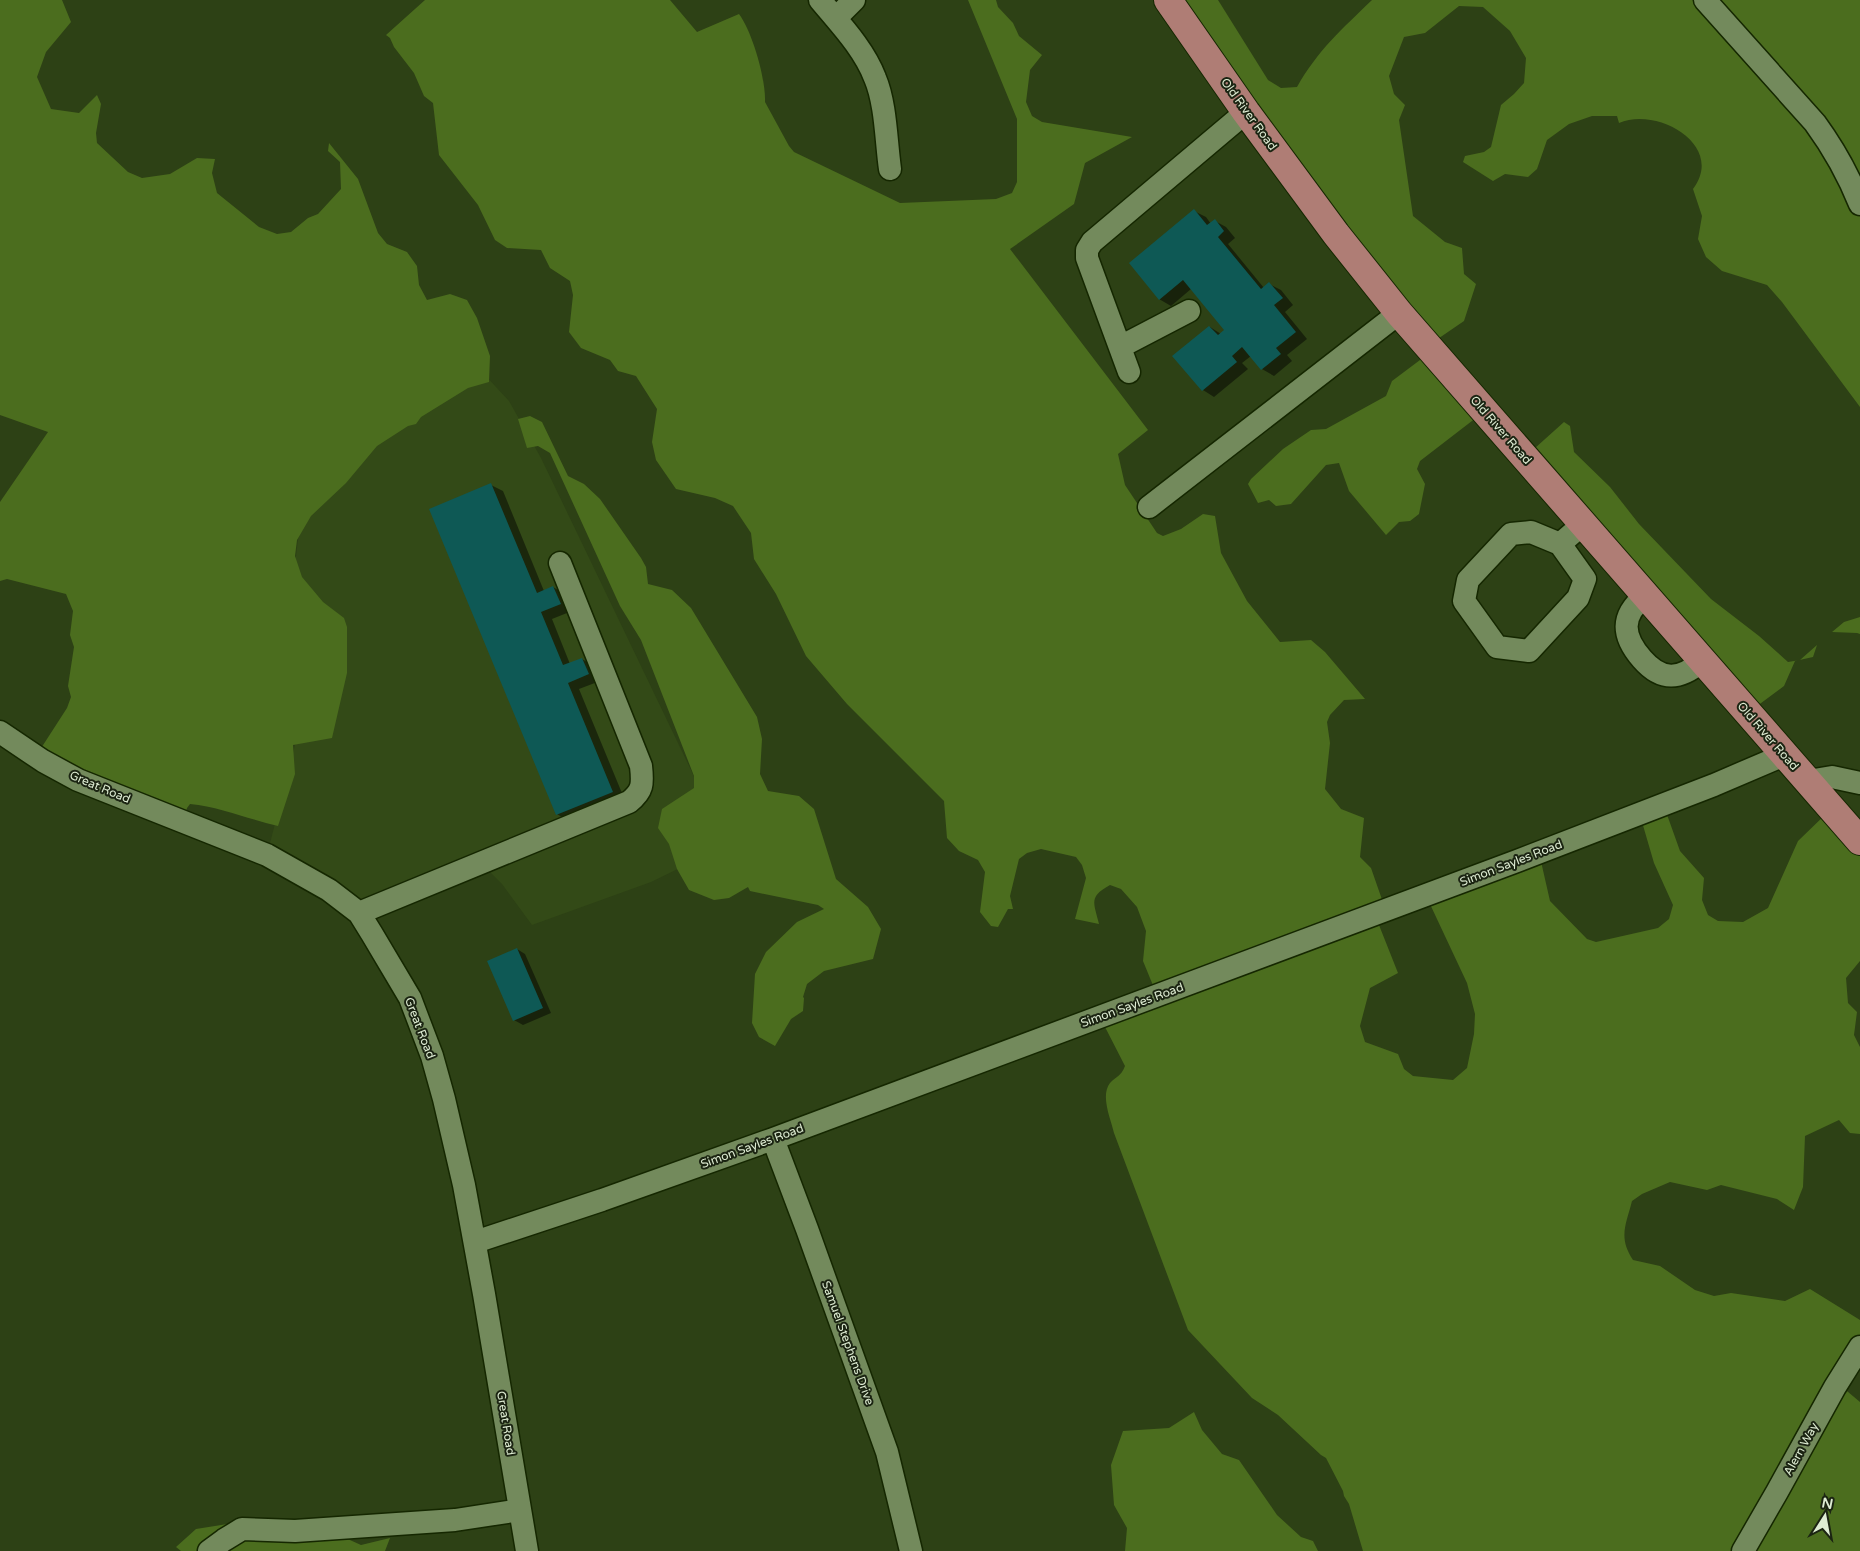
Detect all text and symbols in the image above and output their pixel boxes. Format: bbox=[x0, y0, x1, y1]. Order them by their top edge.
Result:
street label: Old River Road bbox=[1218, 75, 1280, 153]
street label: Old River Road bbox=[1468, 393, 1534, 467]
street label: Old River Road bbox=[1735, 699, 1801, 773]
street label: Great Road bbox=[67, 768, 133, 806]
street label: Simon Sayles Road bbox=[1458, 837, 1564, 889]
street label: Simon Sayles Road bbox=[1079, 980, 1185, 1030]
street label: Great Road bbox=[402, 995, 438, 1061]
street label: Simon Sayles Road bbox=[699, 1121, 805, 1171]
street label: Samuel Stephens Drive bbox=[819, 1279, 877, 1407]
street label: Great Road bbox=[494, 1390, 518, 1456]
street label: Alern Way bbox=[1781, 1420, 1822, 1478]
north arrow bbox=[1800, 1491, 1850, 1541]
text: N bbox=[1820, 1494, 1835, 1513]

